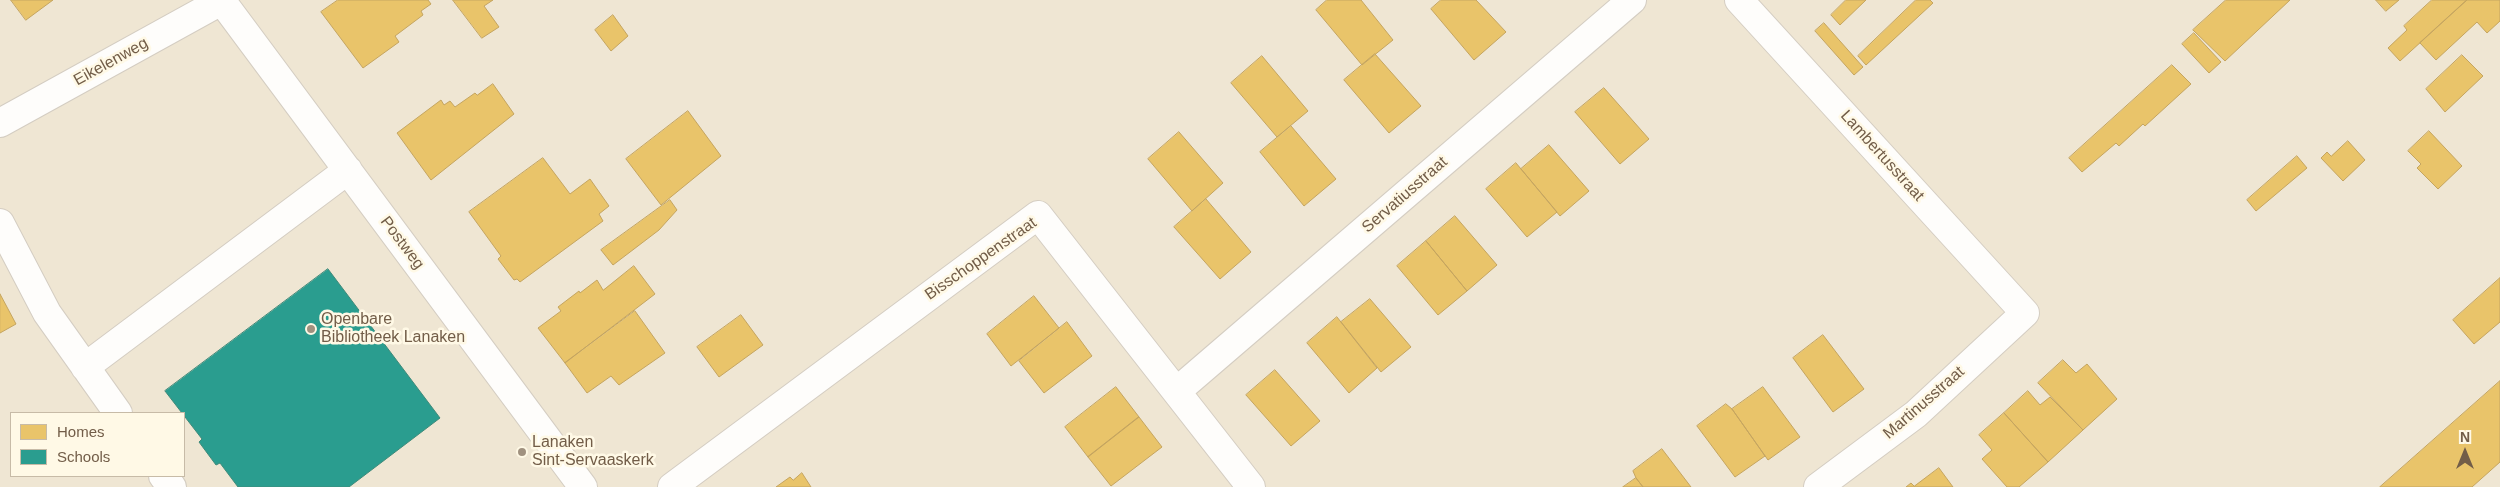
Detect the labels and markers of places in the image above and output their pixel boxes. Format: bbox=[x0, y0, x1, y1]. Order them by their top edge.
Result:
place label: Openbare Bibliotheek Lanaken bbox=[321, 310, 465, 348]
marker: Openbare Bibliotheek Lanaken bbox=[305, 323, 317, 335]
place label: Lanaken Sint-Servaaskerk bbox=[532, 433, 654, 471]
marker: Lanaken Sint-Servaaskerk bbox=[516, 446, 528, 458]

